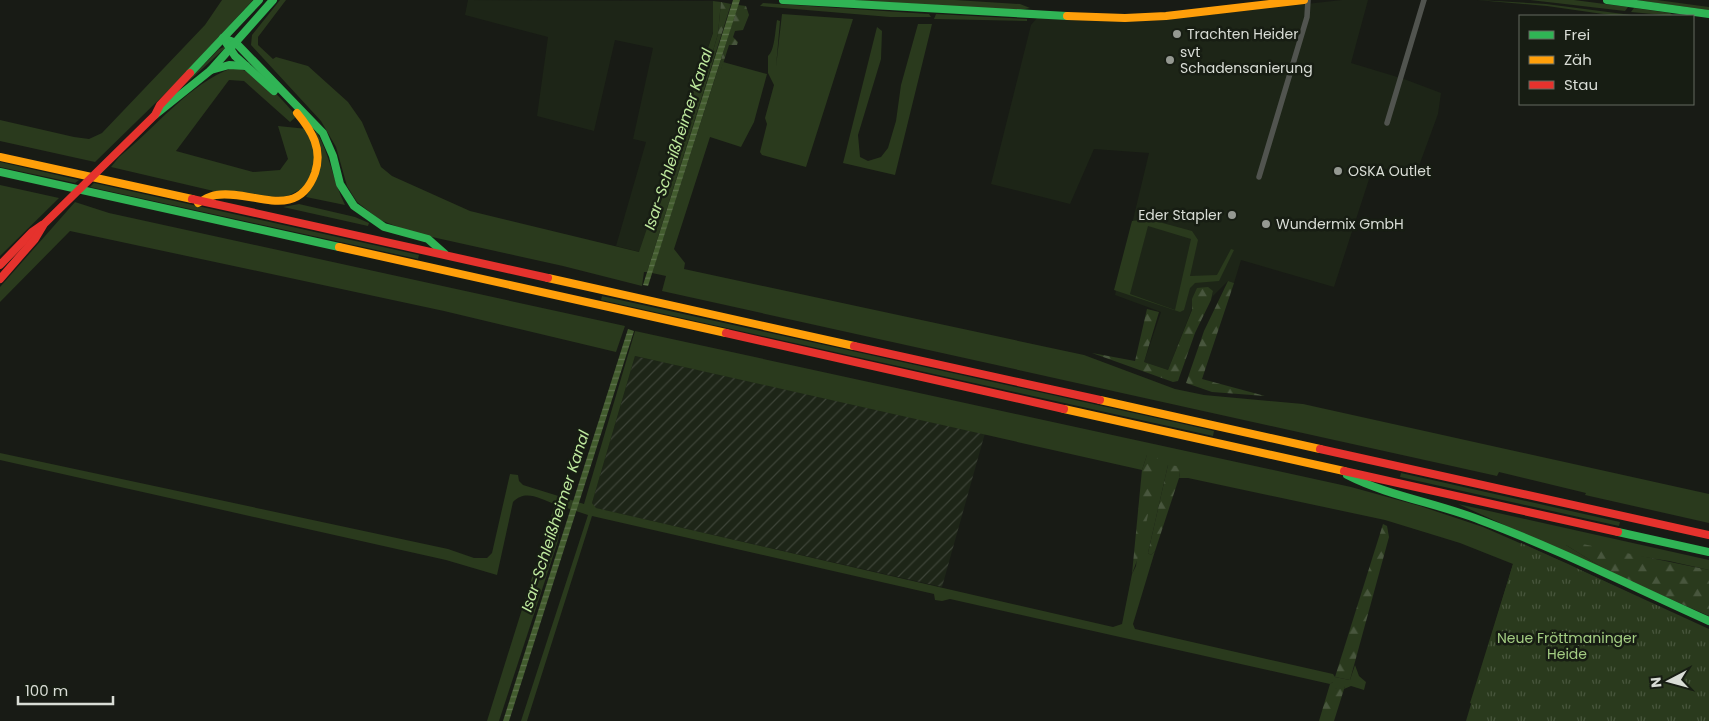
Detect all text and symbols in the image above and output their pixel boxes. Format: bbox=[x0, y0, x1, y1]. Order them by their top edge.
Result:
legend bbox=[1519, 15, 1694, 105]
place label: Trachten Heider bbox=[1187, 24, 1298, 44]
text: Frei bbox=[1564, 24, 1590, 45]
marker: Trachten Heider bbox=[1171, 28, 1183, 40]
place label: svt Schadensanierung bbox=[1180, 42, 1313, 78]
water label: Isar-Schleißheimer Kanal bbox=[639, 45, 717, 232]
text: Zäh bbox=[1564, 49, 1592, 70]
marker: svt Schadensanierung bbox=[1164, 54, 1176, 66]
text: Stau bbox=[1564, 74, 1598, 95]
place label: OSKA Outlet bbox=[1348, 161, 1431, 181]
marker: OSKA Outlet bbox=[1332, 165, 1344, 177]
place label: Eder Stapler bbox=[1138, 205, 1222, 225]
marker: Eder Stapler bbox=[1226, 209, 1238, 221]
place label: Wundermix GmbH bbox=[1276, 214, 1404, 234]
marker: Wundermix GmbH bbox=[1260, 218, 1272, 230]
water label: Isar-Schleißheimer Kanal bbox=[516, 427, 594, 614]
park label: Neue Fröttmaninger Heide bbox=[1497, 628, 1637, 664]
north arrow bbox=[1644, 656, 1694, 706]
scale bar bbox=[18, 674, 112, 706]
text: N bbox=[1646, 676, 1667, 689]
text: 100 m bbox=[25, 680, 68, 701]

